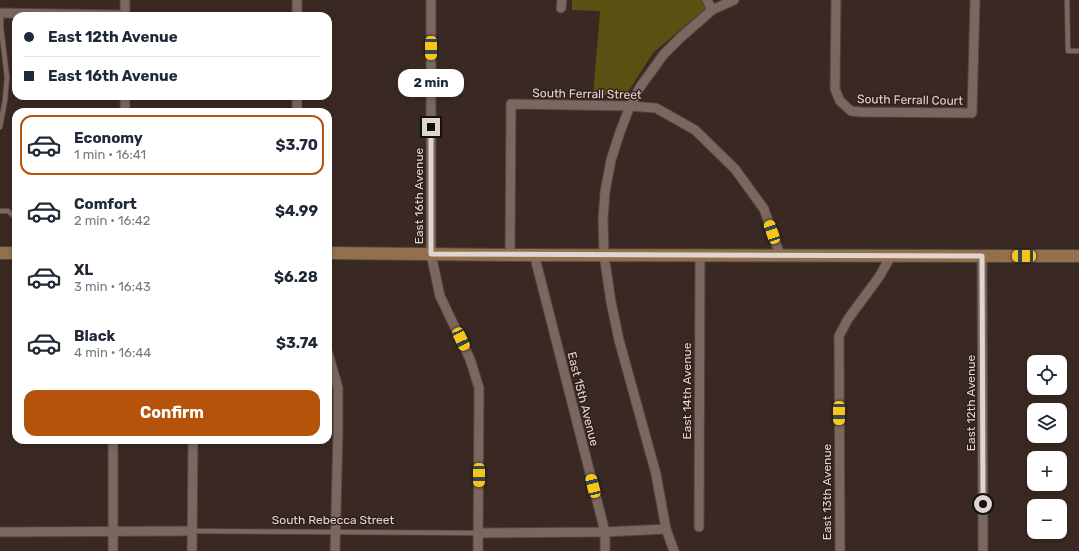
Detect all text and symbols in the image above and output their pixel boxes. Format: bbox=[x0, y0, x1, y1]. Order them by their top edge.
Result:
text: East 12th Avenue bbox=[48, 28, 178, 46]
car bbox=[425, 36, 437, 60]
text: East 16th Avenue bbox=[48, 67, 178, 85]
callout: 2 min bbox=[398, 69, 464, 97]
text: 2 min bbox=[413, 75, 449, 90]
street label: South Ferrall Street bbox=[532, 86, 642, 102]
street label: South Ferrall Court bbox=[857, 92, 963, 108]
route end bbox=[422, 118, 440, 136]
icon: car bbox=[26, 127, 62, 163]
text: Economy bbox=[74, 129, 143, 147]
text: $3.70 bbox=[275, 136, 318, 154]
text: 1 min · 16:41 bbox=[74, 147, 146, 162]
street label: East 16th Avenue bbox=[412, 147, 426, 244]
icon: car bbox=[26, 193, 62, 229]
text: Comfort bbox=[74, 195, 137, 213]
text: $4.99 bbox=[275, 202, 318, 220]
text: 2 min · 16:42 bbox=[74, 213, 151, 228]
car bbox=[762, 219, 782, 245]
car bbox=[1012, 250, 1036, 262]
icon: car bbox=[26, 259, 62, 295]
text: XL bbox=[74, 261, 93, 279]
text: $6.28 bbox=[274, 268, 318, 286]
text: 3 min · 16:43 bbox=[74, 279, 151, 294]
icon: car bbox=[26, 325, 62, 361]
car bbox=[450, 326, 472, 352]
text: Black bbox=[74, 327, 115, 345]
text: $3.74 bbox=[276, 334, 318, 352]
street label: East 14th Avenue bbox=[680, 342, 694, 439]
text: 4 min · 16:44 bbox=[74, 345, 151, 360]
street label: East 15th Avenue bbox=[565, 350, 602, 448]
street label: East 12th Avenue bbox=[964, 354, 978, 451]
map controls bbox=[1027, 355, 1067, 539]
button: locate bbox=[1027, 355, 1067, 395]
button: Confirm bbox=[24, 390, 320, 436]
car bbox=[833, 401, 845, 425]
button: layers bbox=[1027, 403, 1067, 443]
street label: East 13th Avenue bbox=[820, 443, 834, 540]
button: + bbox=[1027, 451, 1067, 491]
car bbox=[473, 463, 485, 487]
car bbox=[584, 473, 602, 499]
route start bbox=[974, 495, 992, 513]
button: − bbox=[1027, 499, 1067, 539]
street label: South Rebecca Street bbox=[272, 513, 394, 527]

